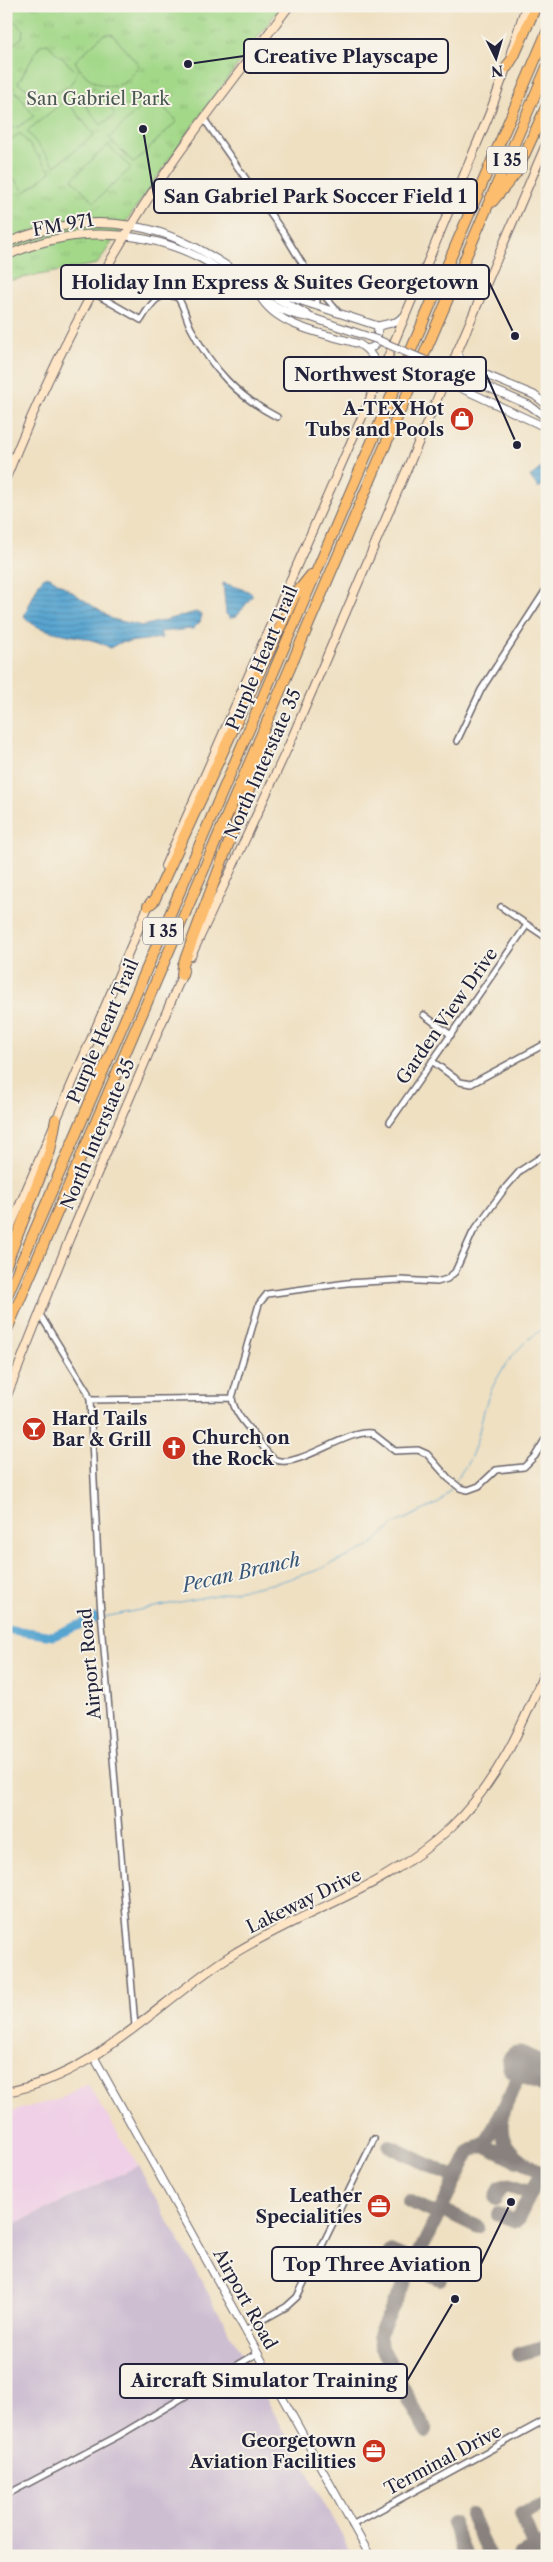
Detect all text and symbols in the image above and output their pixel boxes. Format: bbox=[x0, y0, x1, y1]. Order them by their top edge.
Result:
north arrow bbox=[470, 32, 520, 82]
callout: Creative Playscape bbox=[244, 39, 448, 73]
text: Creative Playscape bbox=[254, 45, 438, 68]
text: N bbox=[490, 61, 504, 80]
park label: San Gabriel Park bbox=[26, 88, 171, 110]
road number: I 35 bbox=[487, 146, 527, 174]
callout: San Gabriel Park Soccer Field 1 bbox=[154, 179, 477, 213]
text: San Gabriel Park Soccer Field 1 bbox=[163, 185, 467, 208]
street label: FM 971 bbox=[31, 209, 96, 241]
callout: Holiday Inn Express & Suites Georgetown bbox=[61, 265, 489, 299]
text: Holiday Inn Express & Suites Georgetown bbox=[71, 271, 479, 294]
callout: Northwest Storage bbox=[284, 357, 486, 391]
text: Northwest Storage bbox=[294, 363, 476, 386]
place label: A-TEX Hot Tubs and Pools bbox=[305, 398, 445, 441]
shop icon: A-TEX Hot Tubs and Pools bbox=[449, 406, 475, 432]
street label: Purple Heart Trail bbox=[222, 582, 302, 734]
street label: North Interstate 35 bbox=[220, 686, 306, 842]
road number: I 35 bbox=[143, 918, 183, 944]
street label: Garden View Drive bbox=[392, 943, 502, 1089]
street label: Purple Heart Trail bbox=[63, 955, 143, 1107]
street label: North Interstate 35 bbox=[56, 1055, 140, 1213]
place label: Hard Tails Bar & Grill bbox=[52, 1408, 151, 1451]
bar icon: Hard Tails Bar & Grill bbox=[21, 1416, 47, 1442]
place label: Church on the Rock bbox=[192, 1427, 290, 1470]
church icon: Church on the Rock bbox=[161, 1435, 187, 1461]
water label: Pecan Branch bbox=[178, 1548, 303, 1598]
street label: Airport Road bbox=[74, 1607, 106, 1722]
street label: Lakeway Drive bbox=[243, 1864, 365, 1938]
place label: Leather Specialities bbox=[255, 2185, 362, 2228]
office icon: Leather Specialities bbox=[366, 2193, 392, 2219]
street label: Airport Road bbox=[208, 2244, 282, 2353]
callout: Top Three Aviation bbox=[272, 2247, 481, 2281]
text: Top Three Aviation bbox=[283, 2253, 471, 2276]
callout: Aircraft Simulator Training bbox=[120, 2364, 407, 2398]
text: Aircraft Simulator Training bbox=[130, 2369, 398, 2392]
street label: Terminal Drive bbox=[381, 2420, 505, 2500]
place label: Georgetown Aviation Facilities bbox=[189, 2430, 357, 2473]
office icon: Georgetown Aviation Facilities bbox=[361, 2438, 387, 2464]

